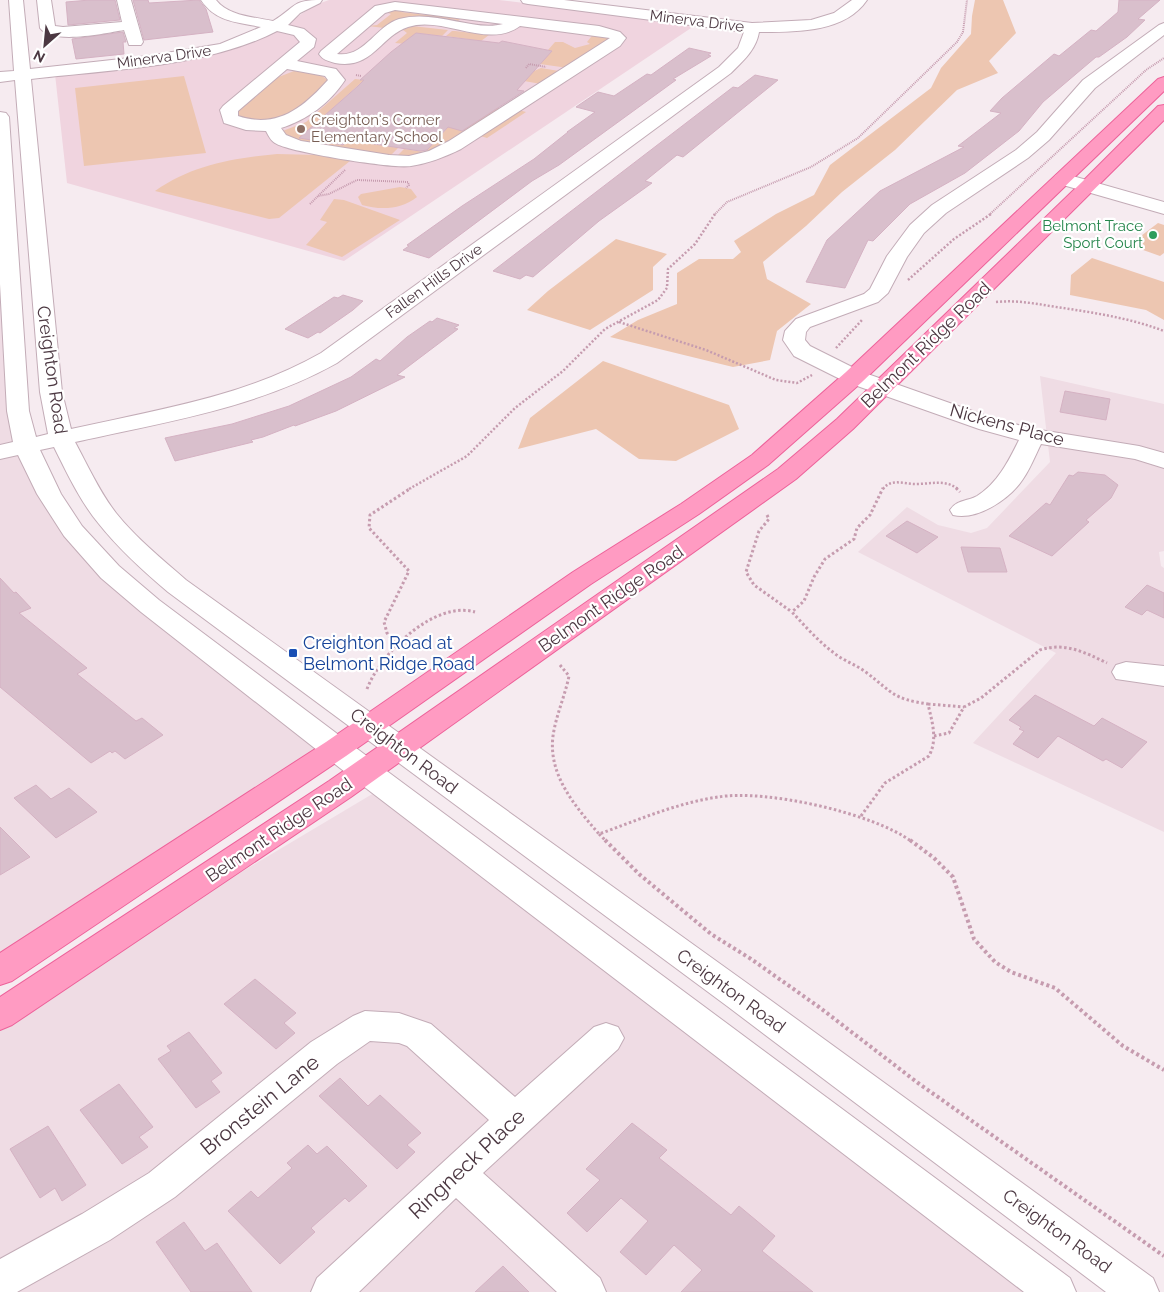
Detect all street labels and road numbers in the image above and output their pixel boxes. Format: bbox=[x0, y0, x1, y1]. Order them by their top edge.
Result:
street label: Minerva Drive bbox=[649, 6, 745, 36]
street label: Minerva Drive bbox=[116, 41, 212, 73]
street label: Fallen Hills Drive bbox=[382, 240, 486, 322]
street label: Belmont Ridge Road bbox=[857, 277, 995, 412]
street label: Creighton Road bbox=[33, 304, 72, 435]
street label: Nickens Place bbox=[948, 399, 1067, 450]
street label: Belmont Ridge Road bbox=[534, 541, 687, 657]
street label: Creighton Road bbox=[346, 703, 462, 798]
street label: Belmont Ridge Road bbox=[202, 773, 356, 886]
street label: Creighton Road bbox=[673, 944, 790, 1037]
street label: Bronstein Lane bbox=[195, 1049, 324, 1160]
street label: Ringneck Place bbox=[403, 1103, 530, 1224]
street label: Creighton Road bbox=[999, 1184, 1116, 1277]

